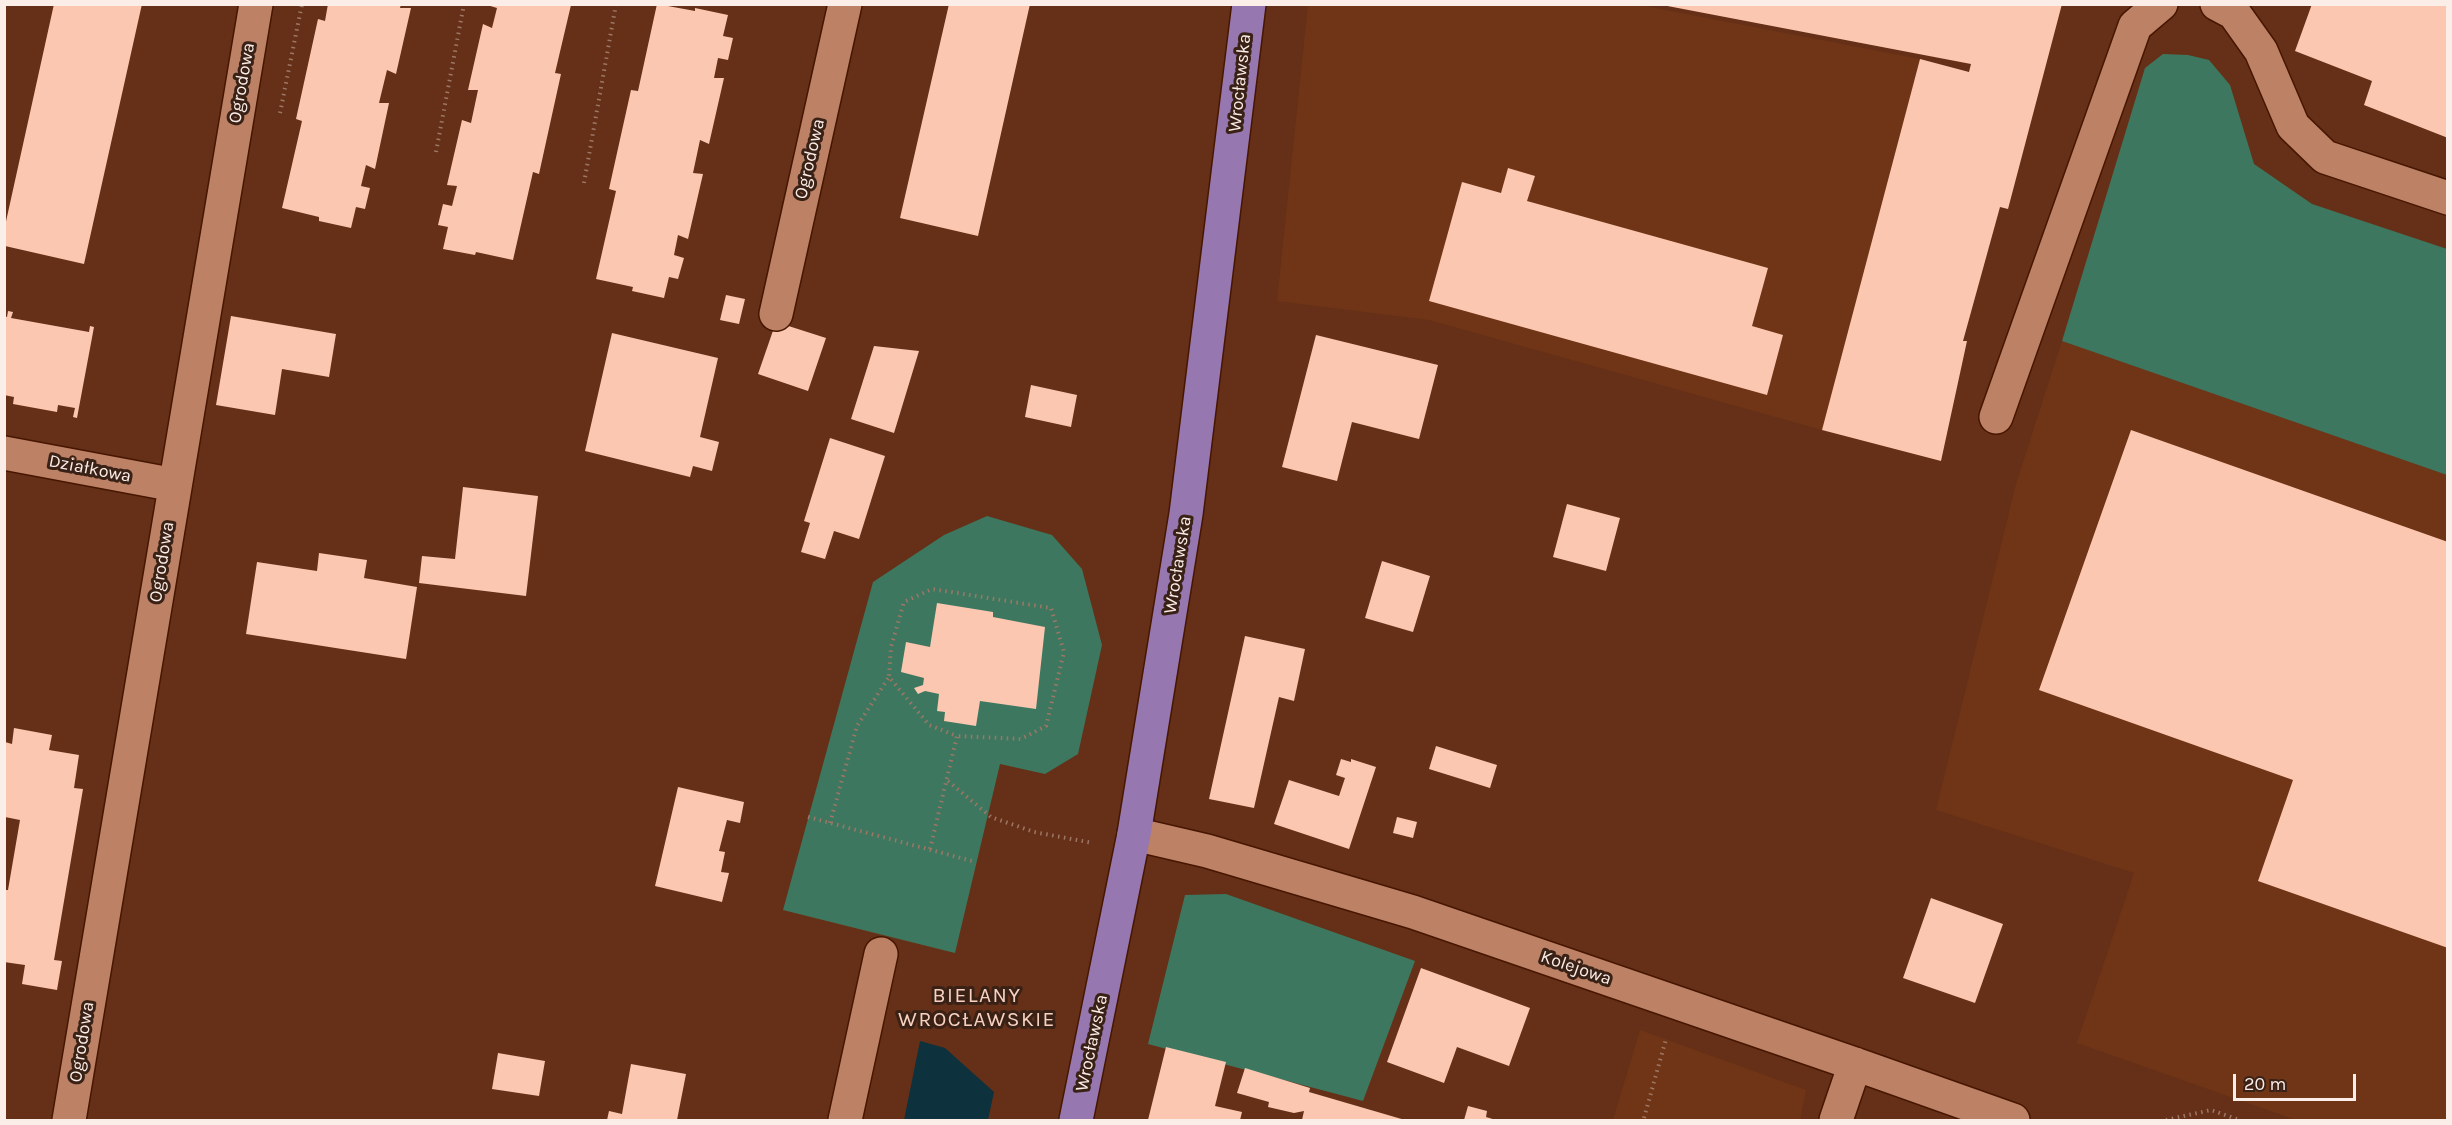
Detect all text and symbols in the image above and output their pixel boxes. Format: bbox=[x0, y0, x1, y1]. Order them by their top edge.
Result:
street label: Wrocławska bbox=[1224, 33, 1256, 133]
street label: Ogrodowa bbox=[224, 41, 260, 125]
street label: Ogrodowa bbox=[790, 117, 830, 201]
street label: Działkowa bbox=[47, 450, 133, 488]
street label: Wrocławska bbox=[1160, 515, 1196, 615]
street label: Ogrodowa bbox=[145, 520, 179, 604]
street label: Kolejowa bbox=[1538, 946, 1614, 990]
district label: BIELANY WROCŁAWSKIE bbox=[898, 983, 1056, 1033]
street label: Wrocławska bbox=[1071, 993, 1113, 1093]
street label: Ogrodowa bbox=[65, 1000, 99, 1084]
scale bar bbox=[2236, 1062, 2359, 1100]
text: 20 m bbox=[2244, 1073, 2286, 1095]

